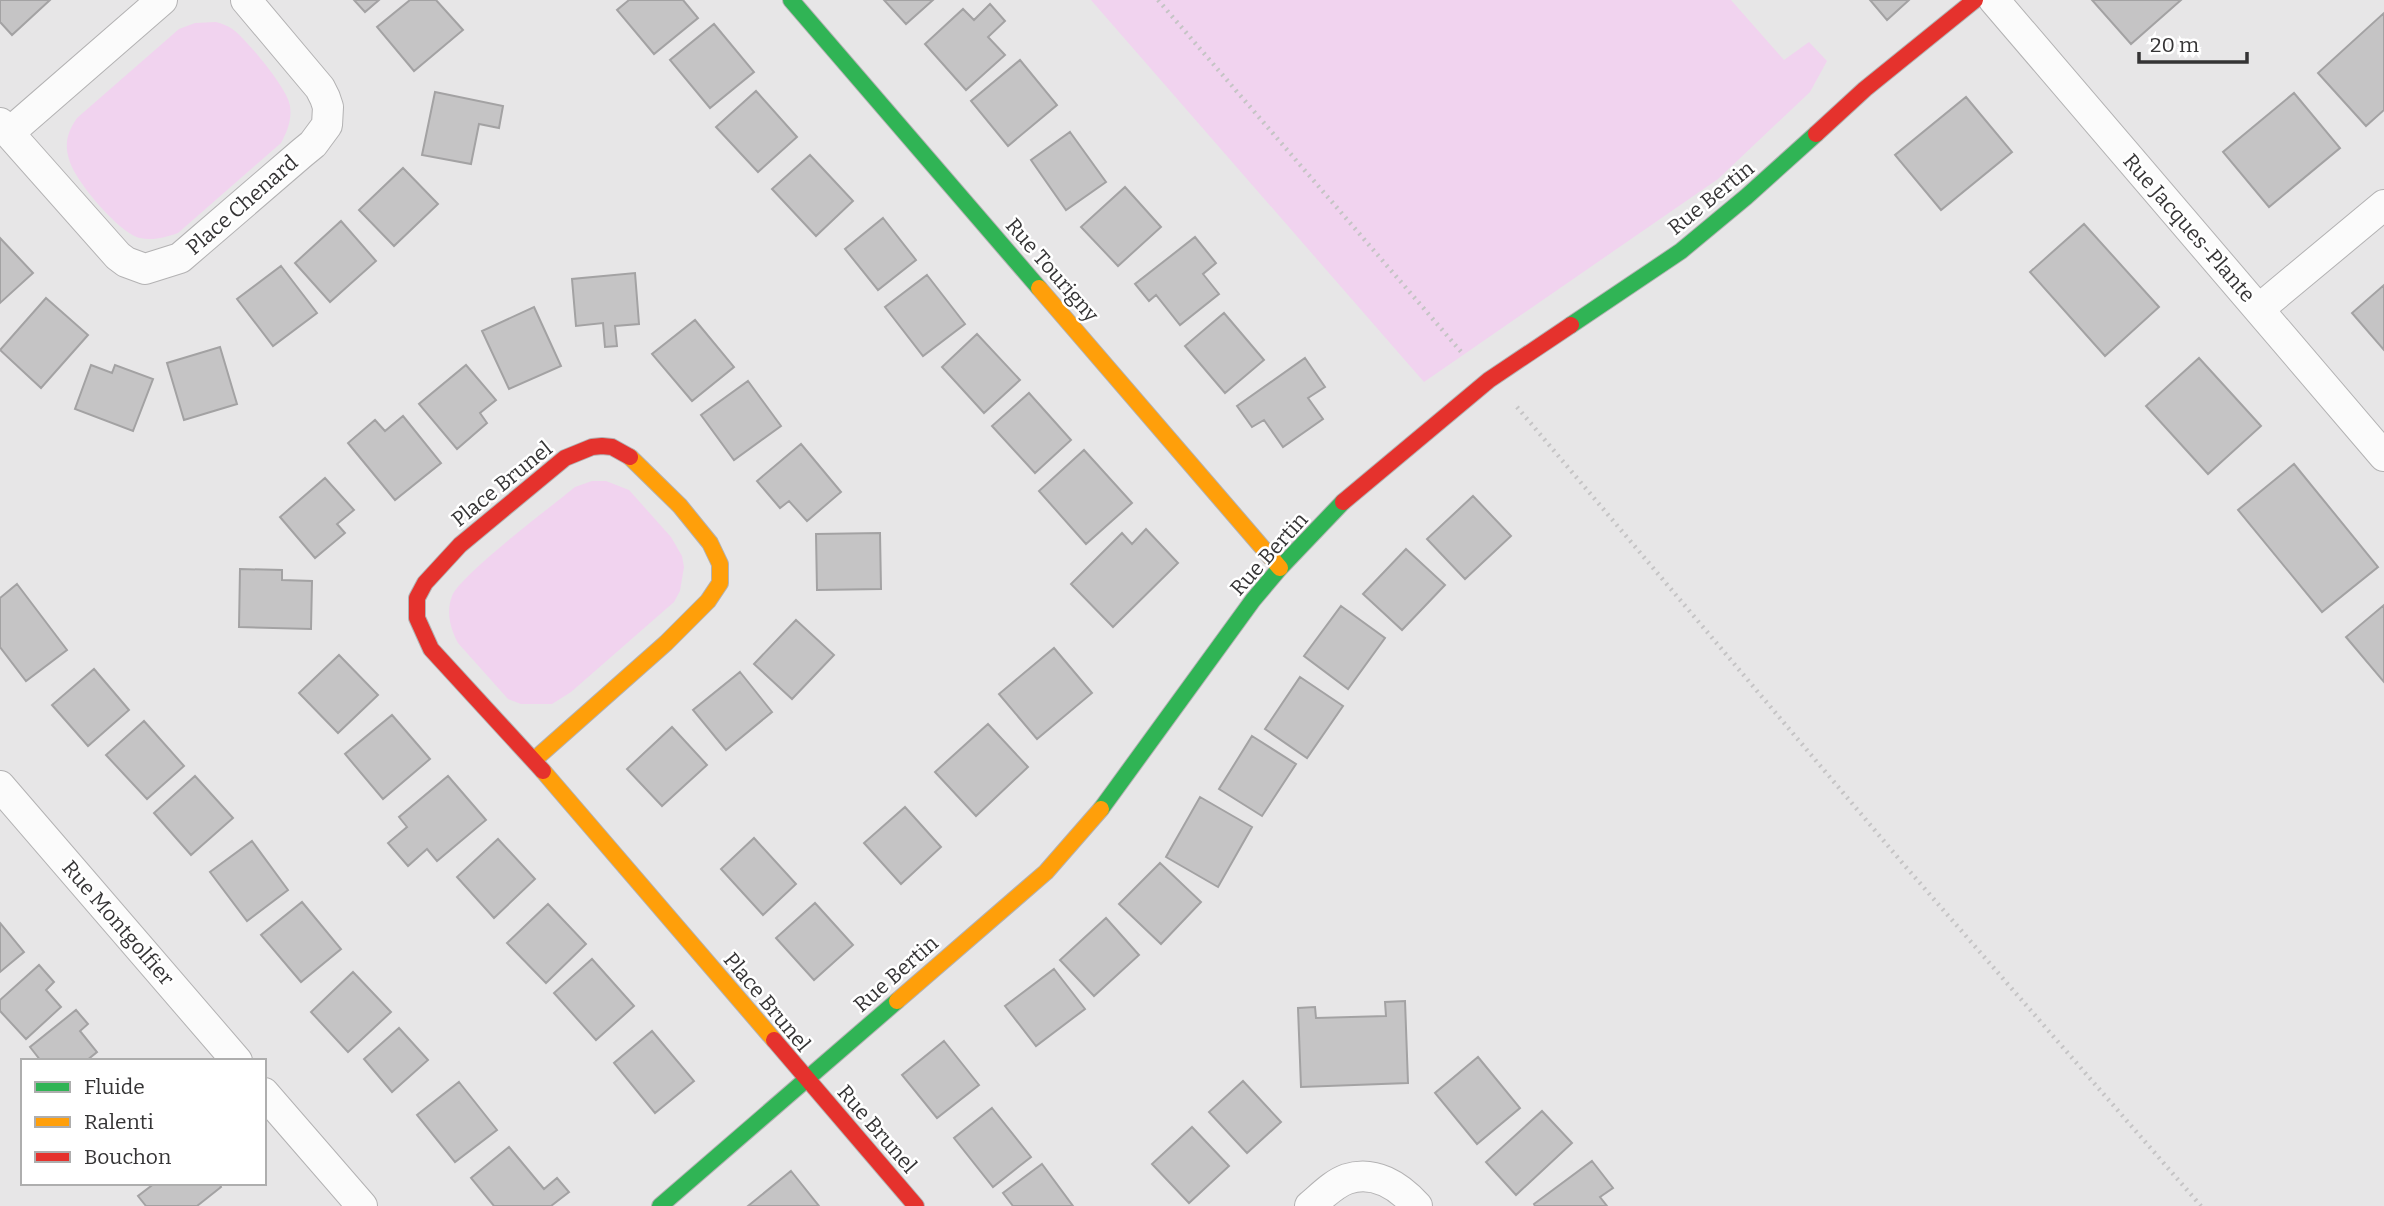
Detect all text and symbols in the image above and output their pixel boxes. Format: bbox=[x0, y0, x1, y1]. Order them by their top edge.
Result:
scale bar bbox=[2139, 21, 2248, 65]
text: 20 m bbox=[2150, 32, 2199, 58]
street label: Rue Jacques-Plante bbox=[2117, 148, 2261, 308]
street label: Place Chenard bbox=[181, 150, 303, 260]
street label: Rue Bertin bbox=[1663, 155, 1759, 241]
street label: Rue Tourigny bbox=[1000, 213, 1105, 328]
street label: Place Brunel bbox=[447, 436, 557, 532]
street label: Rue Bertin bbox=[1225, 507, 1313, 601]
street label: Rue Montgolfier bbox=[57, 855, 179, 991]
street label: Rue Bertin bbox=[848, 930, 944, 1018]
street label: Place Brunel bbox=[718, 947, 816, 1057]
legend bbox=[21, 1059, 266, 1185]
text: Fluide bbox=[84, 1074, 145, 1100]
street label: Rue Brunel bbox=[832, 1080, 922, 1178]
text: Ralenti bbox=[84, 1109, 154, 1135]
text: Bouchon bbox=[84, 1144, 171, 1170]

